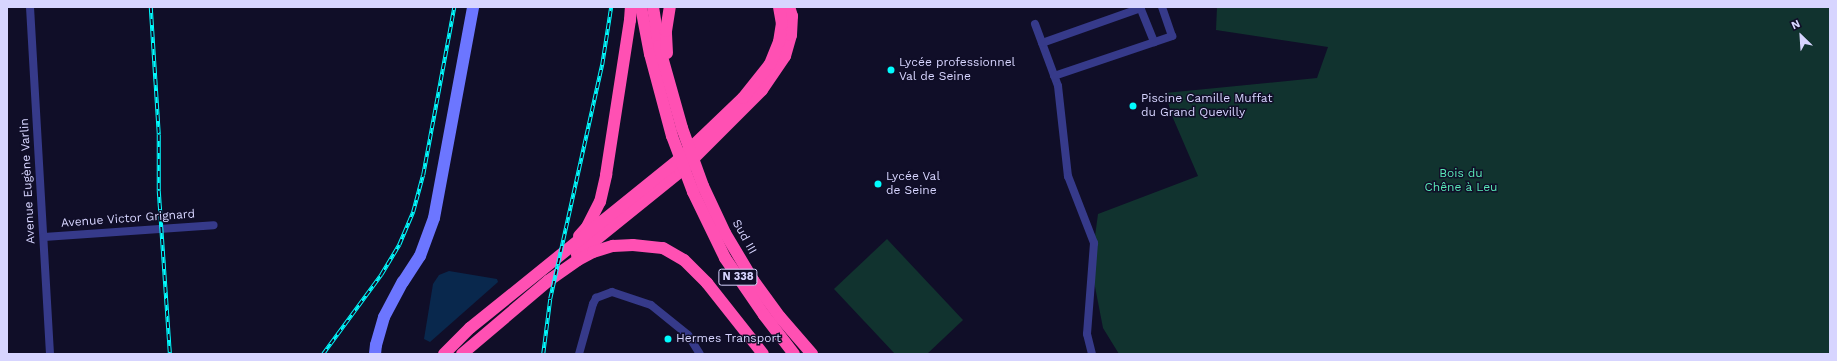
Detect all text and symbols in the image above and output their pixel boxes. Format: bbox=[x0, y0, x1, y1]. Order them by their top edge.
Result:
north arrow bbox=[1781, 16, 1821, 56]
text: N bbox=[1789, 17, 1802, 32]
place label: Lycée professionnel Val de Seine bbox=[899, 56, 1015, 84]
marker: Lycée professionnel Val de Seine bbox=[886, 65, 896, 75]
place label: Piscine Camille Muffat du Grand Quevilly bbox=[1141, 92, 1272, 120]
marker: Piscine Camille Muffat du Grand Quevilly bbox=[1128, 101, 1138, 111]
street label: Avenue Eugène Varlin bbox=[18, 118, 38, 244]
park label: Bois du Chêne à Leu bbox=[1424, 167, 1498, 195]
place label: Lycée Val de Seine bbox=[886, 170, 940, 198]
marker: Lycée Val de Seine bbox=[873, 179, 883, 189]
street label: Avenue Victor Grignard bbox=[60, 207, 196, 231]
street label: Sud III bbox=[729, 217, 759, 257]
road number: N 338 bbox=[718, 268, 758, 286]
place label: Hermes Transport bbox=[676, 332, 781, 346]
marker: Hermes Transport bbox=[663, 334, 673, 344]

